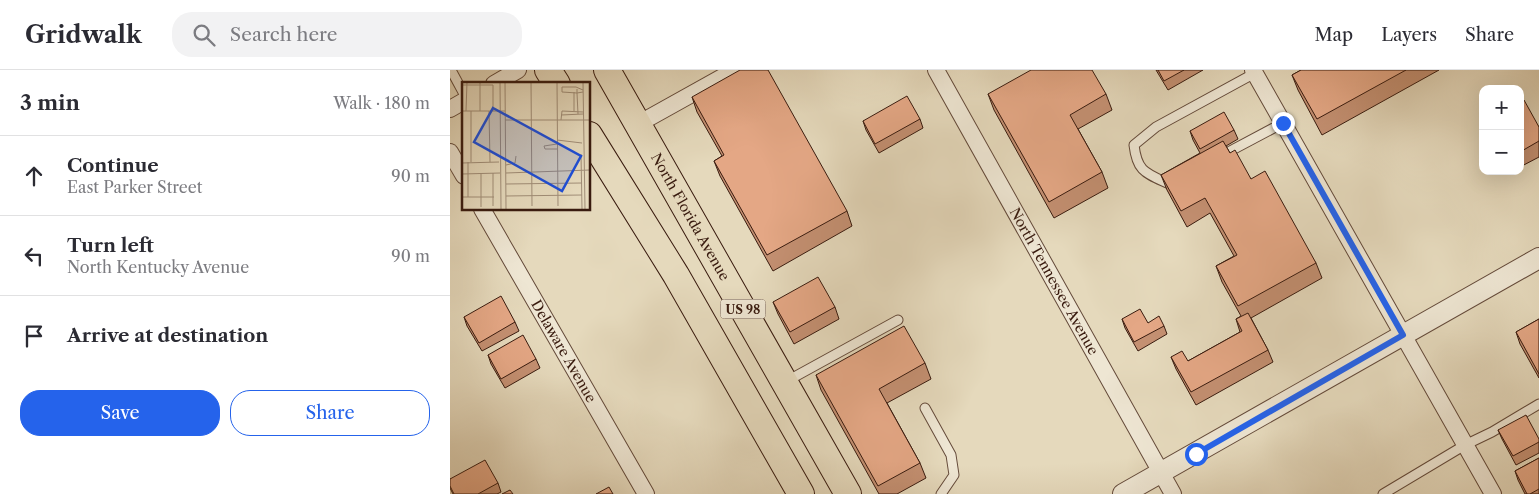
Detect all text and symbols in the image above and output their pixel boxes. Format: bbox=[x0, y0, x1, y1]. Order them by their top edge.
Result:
search box bbox=[172, 12, 522, 57]
text: Gridwalk bbox=[25, 20, 142, 49]
icon: search bbox=[190, 21, 218, 49]
text: Search here bbox=[230, 23, 338, 46]
text: Map bbox=[1315, 24, 1353, 46]
text: Layers bbox=[1381, 24, 1437, 46]
text: Share bbox=[1465, 24, 1514, 46]
inset map bbox=[462, 82, 590, 210]
map controls bbox=[1479, 85, 1524, 175]
button: + bbox=[1479, 85, 1524, 130]
text: 3 min bbox=[20, 90, 80, 115]
text: Walk · 180 m bbox=[333, 93, 430, 113]
route end bbox=[1272, 112, 1295, 135]
button: − bbox=[1479, 130, 1524, 175]
street label: North Florida Avenue bbox=[647, 150, 734, 284]
text: Continue bbox=[67, 154, 159, 177]
icon: ahead bbox=[20, 162, 48, 190]
text: 90 m bbox=[391, 166, 430, 186]
text: East Parker Street bbox=[67, 177, 202, 197]
street label: North Tennessee Avenue bbox=[1006, 204, 1103, 358]
text: Turn left bbox=[67, 234, 154, 257]
icon: left bbox=[20, 242, 48, 270]
text: 90 m bbox=[391, 246, 430, 266]
text: North Kentucky Avenue bbox=[67, 257, 249, 277]
street label: Delaware Avenue bbox=[527, 297, 600, 406]
road number: US 98 bbox=[720, 300, 766, 318]
icon: arrive bbox=[20, 322, 48, 350]
text: Arrive at destination bbox=[67, 324, 268, 347]
button: Save bbox=[20, 390, 220, 436]
button: Share bbox=[230, 390, 430, 436]
route start bbox=[1185, 443, 1208, 466]

